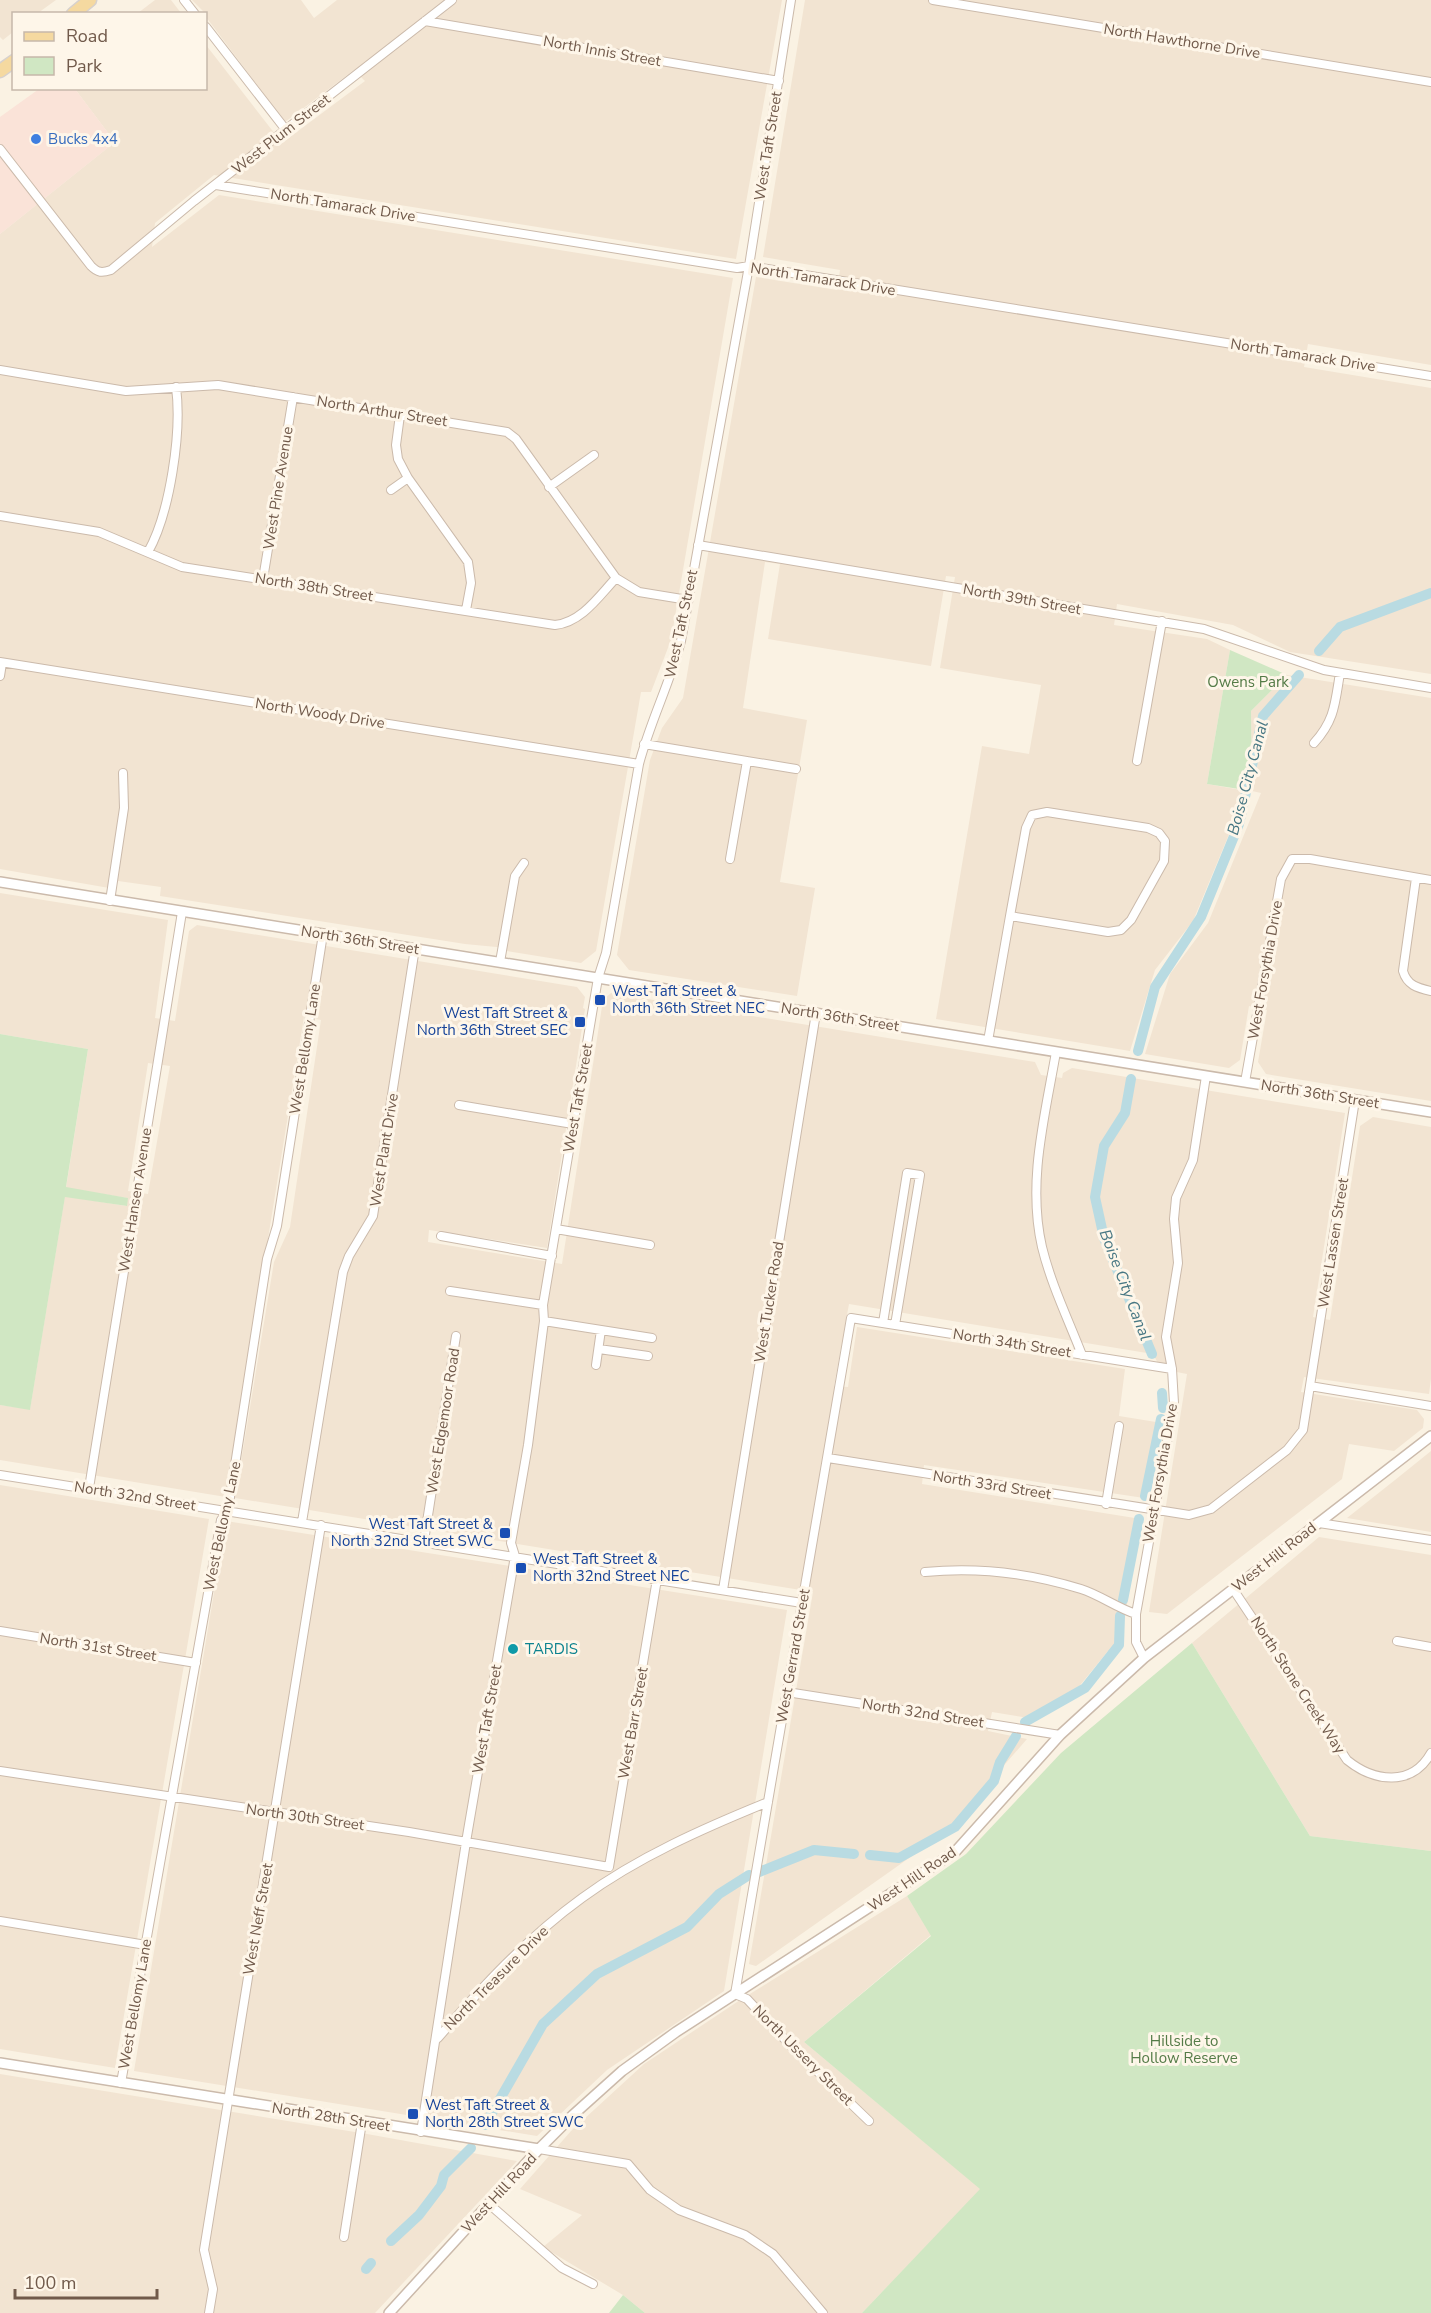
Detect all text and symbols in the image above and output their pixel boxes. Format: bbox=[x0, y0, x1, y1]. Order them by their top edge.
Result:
legend bbox=[12, 12, 207, 90]
street label: North Hawthorne Drive bbox=[1102, 19, 1262, 63]
text: Road bbox=[66, 24, 108, 48]
street label: North Innis Street bbox=[542, 31, 663, 71]
text: Park bbox=[66, 54, 103, 78]
street label: West Plum Street bbox=[228, 89, 335, 179]
street label: West Taft Street bbox=[749, 89, 787, 202]
place label: Bucks 4x4 bbox=[48, 129, 118, 149]
marker: Bucks 4x4 bbox=[29, 132, 43, 146]
street label: North Tamarack Drive bbox=[269, 184, 417, 226]
street label: North Tamarack Drive bbox=[749, 258, 897, 300]
street label: North Tamarack Drive bbox=[1229, 334, 1377, 376]
street label: North Arthur Street bbox=[315, 391, 449, 431]
street label: West Pine Avenue bbox=[258, 425, 298, 551]
street label: West Taft Street bbox=[660, 567, 702, 680]
street label: North 38th Street bbox=[253, 568, 375, 606]
street label: North 39th Street bbox=[961, 579, 1083, 619]
park label: Owens Park bbox=[1207, 672, 1289, 692]
street label: North Woody Drive bbox=[254, 693, 386, 733]
water label: Boise City Canal bbox=[1222, 718, 1274, 838]
street label: West Forsythia Drive bbox=[1243, 899, 1287, 1041]
street label: North 36th Street bbox=[299, 921, 421, 959]
place label: West Taft Street & North 36th Street NEC bbox=[612, 981, 765, 1018]
street label: West Bellomy Lane bbox=[285, 982, 325, 1116]
marker: West Taft Street & North 36th Street NEC bbox=[593, 993, 607, 1007]
street label: North 36th Street bbox=[779, 998, 901, 1036]
place label: West Taft Street & North 36th Street SEC bbox=[417, 1003, 569, 1040]
marker: West Taft Street & North 36th Street SEC bbox=[573, 1015, 587, 1029]
street label: West Taft Street bbox=[559, 1041, 598, 1154]
street label: North 36th Street bbox=[1259, 1075, 1381, 1113]
street label: West Plant Drive bbox=[365, 1092, 403, 1208]
street label: West Hansen Avenue bbox=[114, 1126, 156, 1274]
street label: West Lassen Street bbox=[1313, 1176, 1353, 1310]
water label: Boise City Canal bbox=[1094, 1226, 1156, 1344]
street label: West Tucker Road bbox=[750, 1240, 788, 1364]
street label: North 34th Street bbox=[951, 1324, 1073, 1362]
street label: West Edgemoor Road bbox=[422, 1346, 464, 1496]
street label: West Forsythia Drive bbox=[1138, 1402, 1182, 1544]
street label: West Bellomy Lane bbox=[198, 1459, 246, 1593]
street label: North 33rd Street bbox=[931, 1466, 1053, 1504]
street label: North 32nd Street bbox=[73, 1477, 198, 1516]
place label: West Taft Street & North 32nd Street SWC bbox=[331, 1514, 494, 1551]
street label: West Hill Road bbox=[1228, 1518, 1320, 1596]
marker: West Taft Street & North 32nd Street SWC bbox=[498, 1526, 512, 1540]
place label: West Taft Street & North 32nd Street NEC bbox=[533, 1549, 690, 1586]
marker: West Taft Street & North 32nd Street NEC bbox=[514, 1561, 528, 1575]
street label: West Gerrard Street bbox=[771, 1586, 815, 1725]
street label: North Stone Creek Way bbox=[1246, 1613, 1350, 1758]
street label: North 31st Street bbox=[38, 1628, 159, 1666]
place label: TARDIS bbox=[525, 1639, 578, 1659]
marker: TARDIS bbox=[506, 1642, 520, 1656]
street label: West Taft Street bbox=[468, 1662, 507, 1775]
street label: West Barr Street bbox=[613, 1665, 653, 1781]
street label: North 32nd Street bbox=[861, 1694, 986, 1733]
street label: North 30th Street bbox=[244, 1799, 366, 1835]
street label: West Hill Road bbox=[864, 1842, 960, 1916]
street label: West Neff Street bbox=[238, 1861, 278, 1977]
street label: North Treasure Drive bbox=[439, 1921, 553, 2035]
street label: West Bellomy Lane bbox=[114, 1937, 156, 2071]
street label: North Ussery Street bbox=[748, 2000, 858, 2110]
park label: Hillside to Hollow Reserve bbox=[1130, 2031, 1238, 2068]
place label: West Taft Street & North 28th Street SWC bbox=[425, 2095, 584, 2132]
street label: North 28th Street bbox=[270, 2098, 392, 2136]
marker: West Taft Street & North 28th Street SWC bbox=[406, 2107, 420, 2121]
street label: West Hill Road bbox=[457, 2149, 541, 2237]
scale bar bbox=[15, 2262, 158, 2300]
text: 100 m bbox=[24, 2271, 76, 2295]

